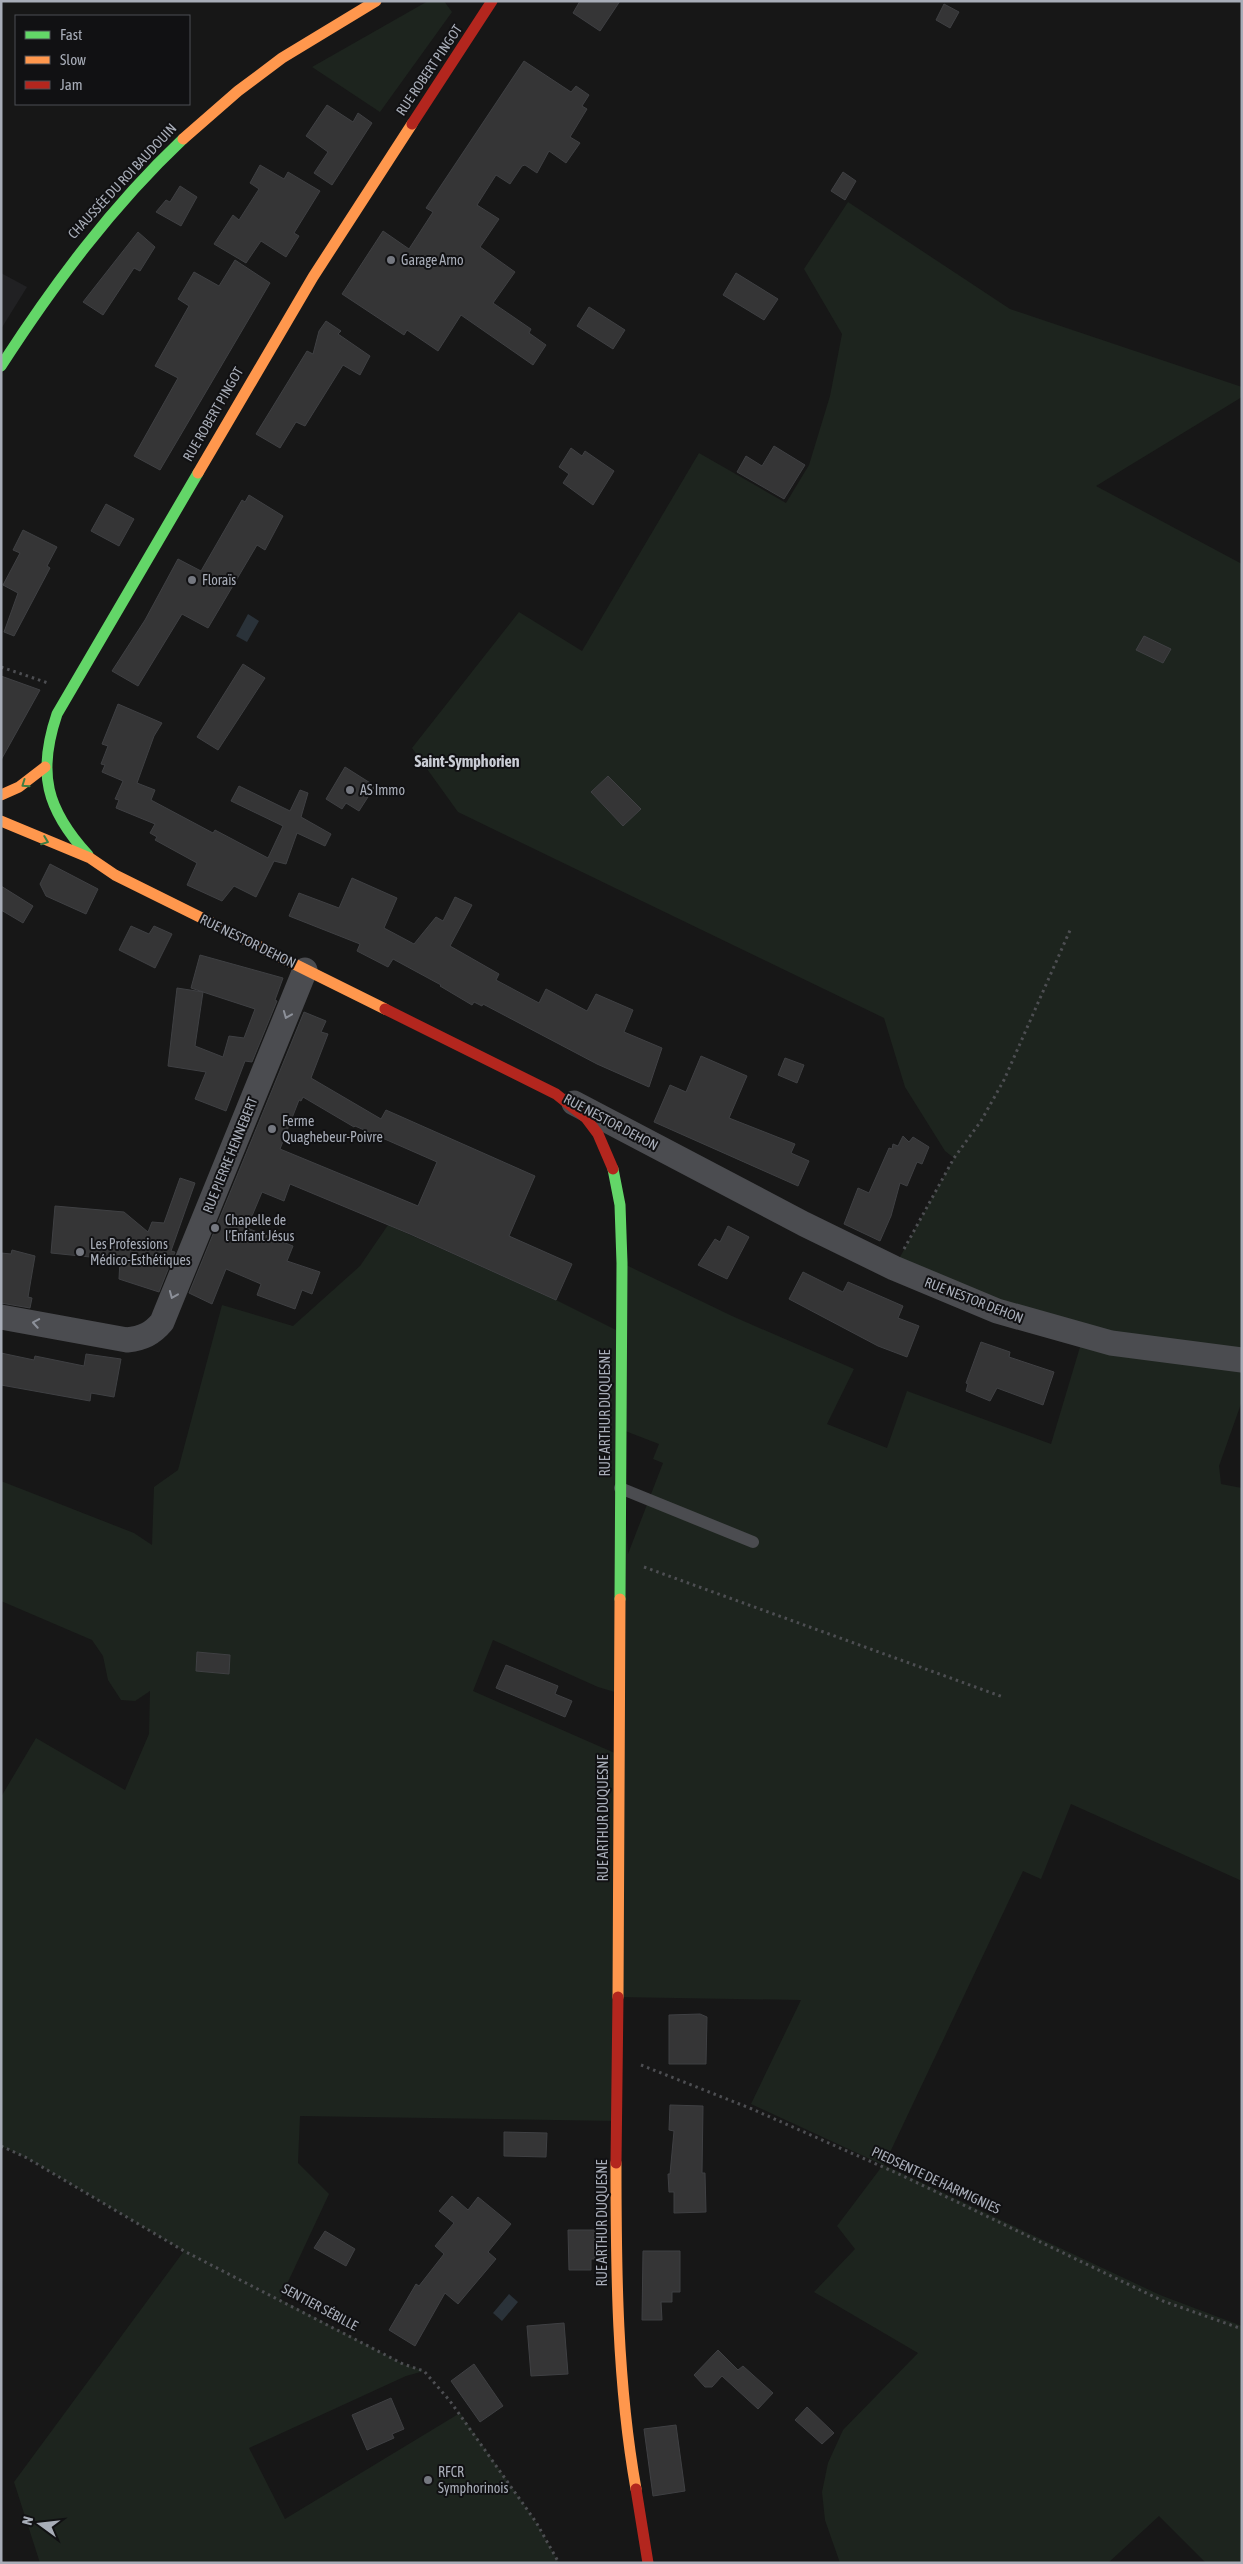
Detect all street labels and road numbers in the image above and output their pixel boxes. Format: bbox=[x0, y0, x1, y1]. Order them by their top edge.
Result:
street label: RUE ROBERT PINGOT bbox=[393, 22, 465, 118]
street label: CHAUSSÉE DU ROI BAUDOUIN bbox=[64, 120, 180, 242]
street label: RUE ROBERT PINGOT bbox=[180, 364, 246, 464]
street label: RUE NESTOR DEHON bbox=[197, 911, 299, 971]
street label: RUE NESTOR DEHON bbox=[561, 1090, 661, 1154]
street label: RUE PIERRE HENNEBERT bbox=[199, 1095, 261, 1215]
street label: RUE NESTOR DEHON bbox=[922, 1274, 1026, 1326]
street label: RUE ARTHUR DUQUESNE bbox=[597, 1349, 613, 1477]
street label: RUE ARTHUR DUQUESNE bbox=[595, 1754, 611, 1882]
street label: PIEDSENTE DE HARMIGNIES bbox=[869, 2143, 1003, 2217]
street label: RUE ARTHUR DUQUESNE bbox=[594, 2159, 610, 2287]
street label: SENTIER SÉBILLE bbox=[279, 2280, 361, 2334]

